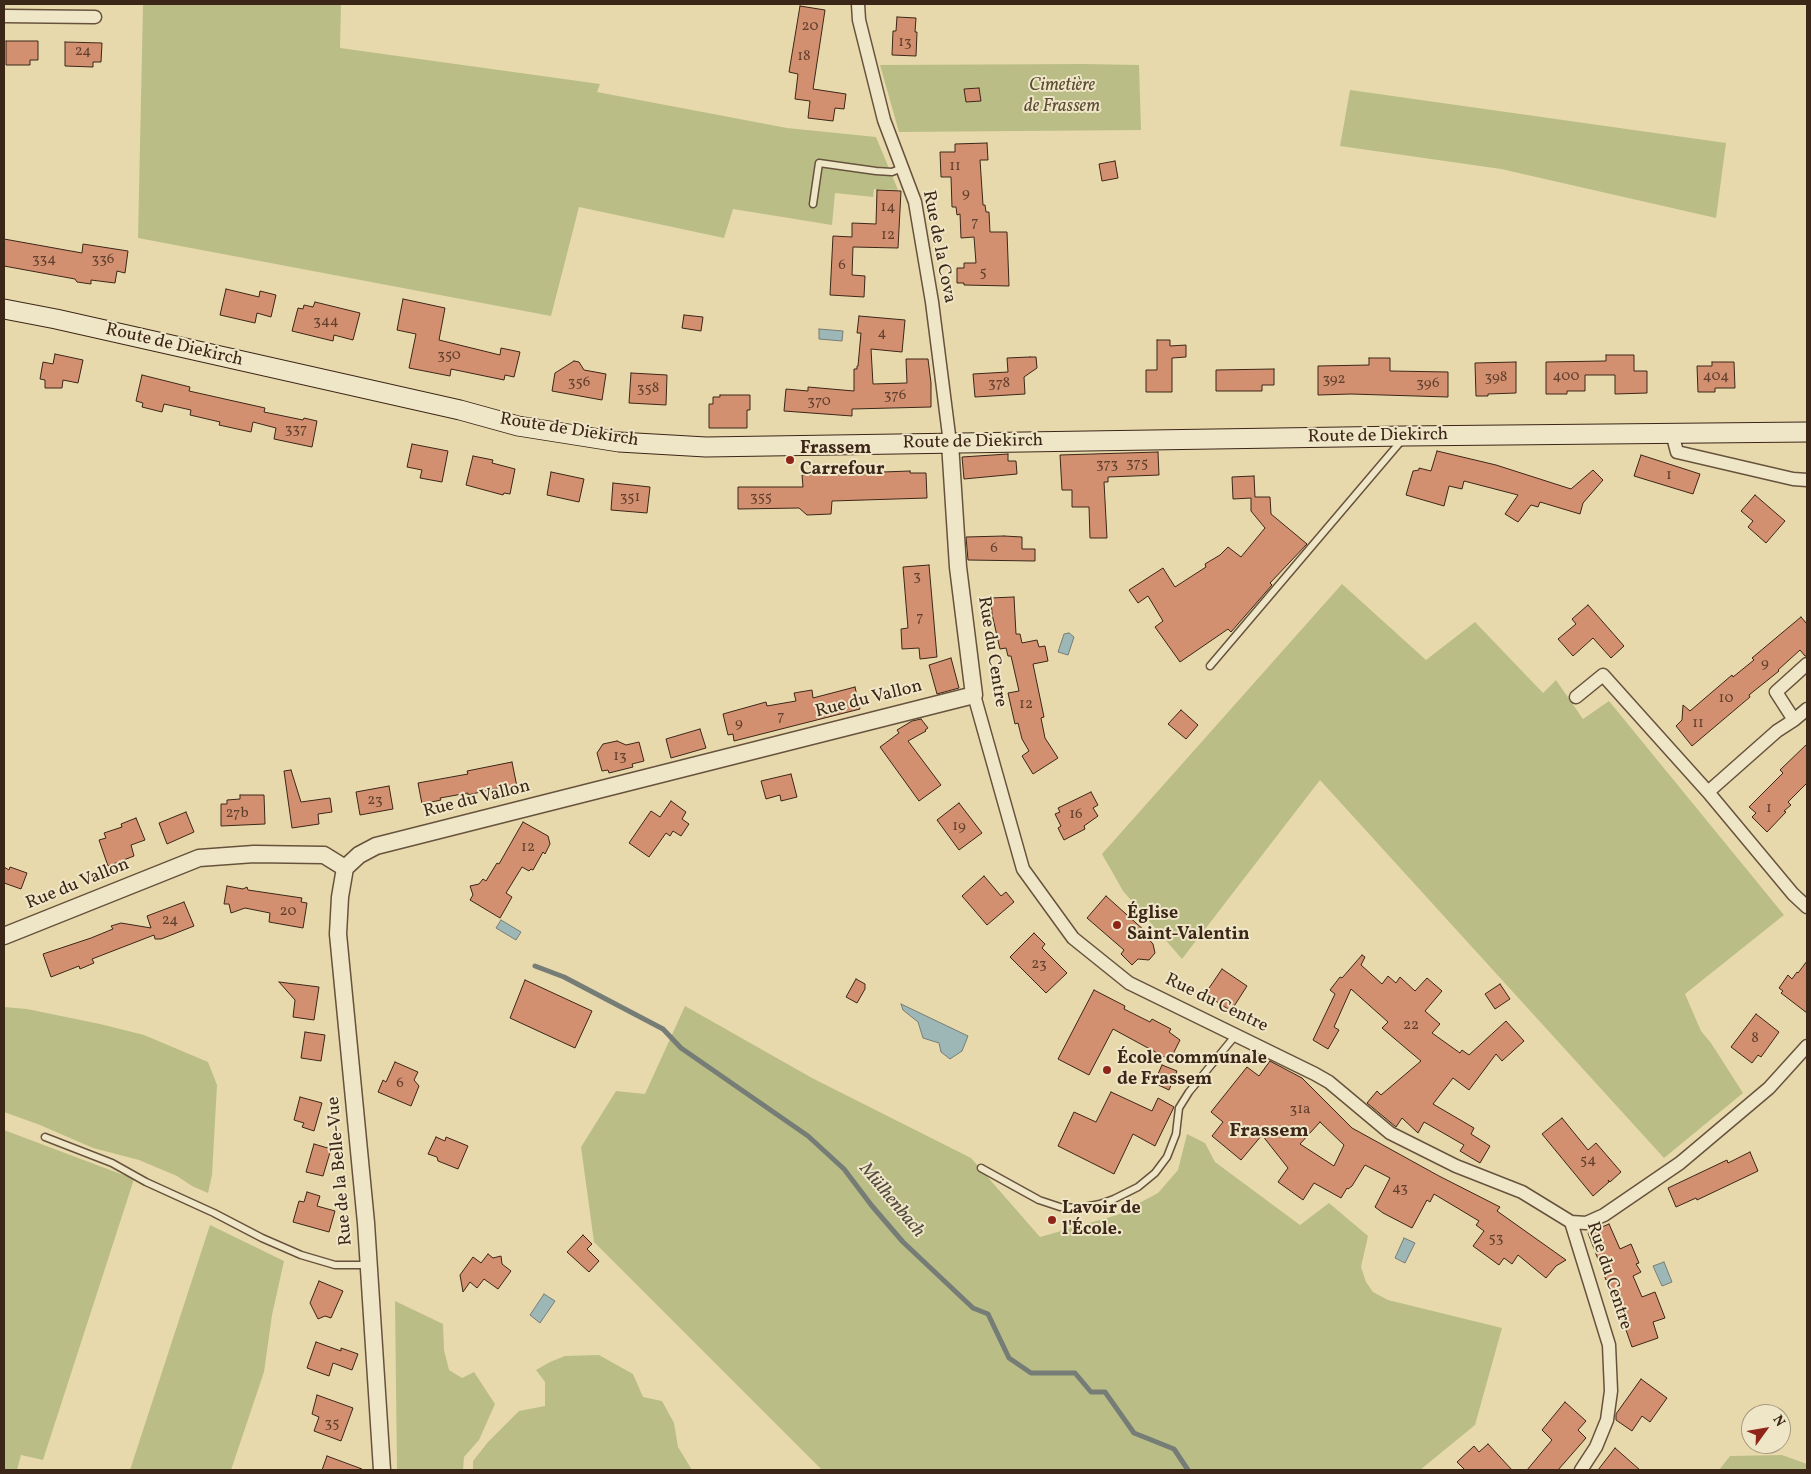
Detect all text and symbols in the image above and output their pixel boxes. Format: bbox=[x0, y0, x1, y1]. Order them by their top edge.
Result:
house number: 20 bbox=[802, 18, 818, 36]
house number: 13 bbox=[898, 34, 912, 52]
house number: 24 bbox=[75, 43, 91, 61]
house number: 18 bbox=[797, 48, 811, 66]
park label: Cimetière de Frassem bbox=[1024, 76, 1100, 118]
house number: 11 bbox=[949, 158, 961, 176]
house number: 9 bbox=[962, 185, 970, 203]
street label: Rue de la Cova bbox=[916, 189, 960, 305]
house number: 14 bbox=[881, 199, 895, 217]
house number: 7 bbox=[971, 214, 979, 232]
house number: 12 bbox=[881, 227, 895, 245]
house number: 334 bbox=[32, 251, 56, 269]
house number: 336 bbox=[92, 251, 114, 269]
house number: 6 bbox=[838, 257, 846, 275]
house number: 5 bbox=[979, 264, 987, 282]
house number: 344 bbox=[313, 313, 339, 331]
street label: Route de Diekirch bbox=[103, 320, 245, 372]
house number: 4 bbox=[878, 325, 886, 343]
house number: 350 bbox=[437, 347, 461, 365]
house number: 400 bbox=[1553, 368, 1579, 386]
house number: 404 bbox=[1703, 368, 1729, 386]
house number: 398 bbox=[1485, 369, 1507, 387]
house number: 392 bbox=[1322, 371, 1346, 389]
house number: 356 bbox=[568, 374, 590, 392]
house number: 378 bbox=[988, 375, 1010, 393]
house number: 396 bbox=[1416, 375, 1440, 393]
house number: 358 bbox=[637, 380, 659, 398]
house number: 376 bbox=[884, 387, 906, 405]
house number: 370 bbox=[807, 393, 831, 411]
street label: Route de Diekirch bbox=[498, 409, 640, 453]
house number: 337 bbox=[285, 421, 307, 439]
street label: Route de Diekirch bbox=[1308, 425, 1448, 449]
street label: Route de Diekirch bbox=[903, 431, 1043, 455]
place label: Frassem Carrefour bbox=[800, 439, 885, 482]
marker: Frassem Carrefour bbox=[784, 454, 796, 466]
house number: 375 bbox=[1126, 455, 1148, 473]
house number: 373 bbox=[1096, 456, 1118, 474]
house number: 1 bbox=[1666, 467, 1672, 485]
house number: 351 bbox=[620, 489, 640, 507]
house number: 355 bbox=[750, 489, 772, 507]
house number: 6 bbox=[990, 540, 998, 558]
house number: 3 bbox=[913, 568, 921, 586]
street label: Rue du Centre bbox=[972, 595, 1010, 709]
house number: 7 bbox=[916, 609, 924, 627]
house number: 9 bbox=[1761, 655, 1769, 673]
street label: Rue du Vallon bbox=[813, 676, 925, 724]
house number: 10 bbox=[1719, 690, 1733, 708]
house number: 12 bbox=[1019, 696, 1033, 714]
house number: 7 bbox=[777, 708, 785, 726]
house number: 9 bbox=[735, 715, 743, 733]
house number: 11 bbox=[1692, 715, 1704, 733]
house number: 13 bbox=[613, 748, 627, 766]
street label: Rue du Vallon bbox=[421, 776, 533, 824]
house number: 23 bbox=[367, 792, 383, 810]
house number: 1 bbox=[1766, 800, 1772, 818]
house number: 27b bbox=[225, 805, 249, 823]
house number: 16 bbox=[1069, 806, 1083, 824]
house number: 19 bbox=[952, 818, 966, 836]
house number: 12 bbox=[521, 839, 535, 857]
street label: Rue du Vallon bbox=[23, 855, 133, 915]
house number: 20 bbox=[280, 903, 296, 921]
place label: Église Saint-Valentin bbox=[1127, 904, 1250, 946]
house number: 24 bbox=[162, 912, 178, 930]
marker: Église Saint-Valentin bbox=[1111, 919, 1123, 931]
house number: 23 bbox=[1031, 956, 1047, 974]
street label: Rue du Centre bbox=[1161, 970, 1271, 1038]
house number: 22 bbox=[1403, 1017, 1419, 1035]
house number: 8 bbox=[1751, 1030, 1759, 1048]
place label: École communale de Frassem bbox=[1117, 1049, 1267, 1092]
marker: École communale de Frassem bbox=[1101, 1064, 1113, 1076]
house number: 6 bbox=[396, 1075, 404, 1093]
street label: Rue de la Belle-Vue bbox=[324, 1096, 358, 1246]
house number: 31a bbox=[1290, 1101, 1310, 1119]
district label: Frassem bbox=[1229, 1120, 1309, 1144]
house number: 54 bbox=[1580, 1152, 1596, 1170]
water label: Mülhenbach bbox=[853, 1159, 929, 1243]
house number: 43 bbox=[1392, 1180, 1408, 1198]
place label: Lavoir de l'École. bbox=[1062, 1199, 1141, 1242]
marker: Lavoir de l'École. bbox=[1046, 1214, 1058, 1226]
street label: Rue du Centre bbox=[1580, 1219, 1636, 1333]
house number: 53 bbox=[1489, 1230, 1503, 1248]
north arrow bbox=[1741, 1404, 1791, 1454]
text: N bbox=[1768, 1412, 1789, 1431]
house number: 35 bbox=[325, 1415, 339, 1433]

